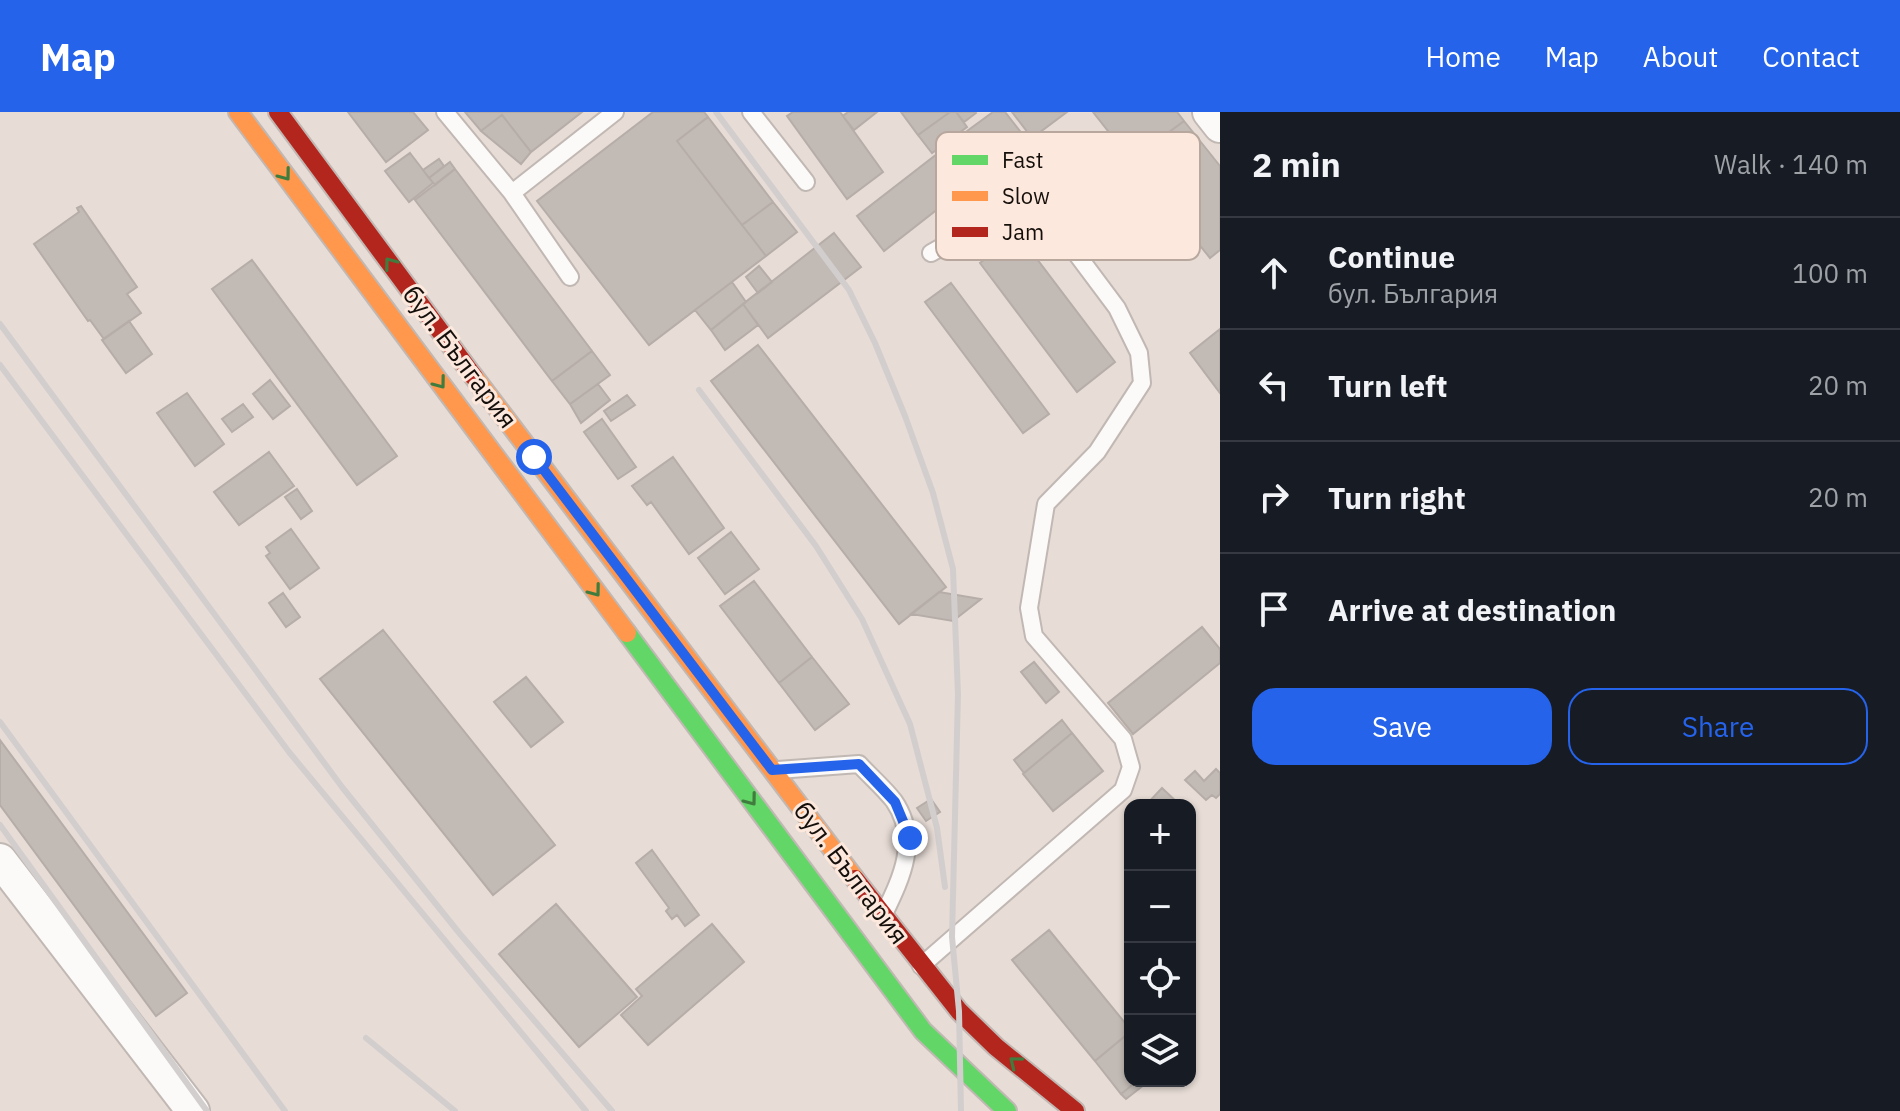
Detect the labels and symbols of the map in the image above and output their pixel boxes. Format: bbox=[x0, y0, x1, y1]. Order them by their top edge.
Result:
legend bbox=[936, 132, 1200, 260]
text: Fast bbox=[1002, 145, 1043, 174]
one-way arrow bbox=[275, 166, 289, 180]
text: Slow bbox=[1002, 181, 1050, 210]
text: Jam bbox=[1002, 217, 1044, 246]
one-way arrow bbox=[385, 257, 400, 271]
street label: бул. България bbox=[396, 278, 526, 435]
one-way arrow bbox=[430, 374, 445, 389]
route start bbox=[516, 439, 552, 475]
one-way arrow bbox=[586, 583, 600, 597]
one-way arrow bbox=[741, 791, 755, 806]
street label: бул. България bbox=[787, 794, 917, 951]
route end bbox=[892, 820, 928, 856]
one-way arrow bbox=[1010, 1057, 1024, 1072]

